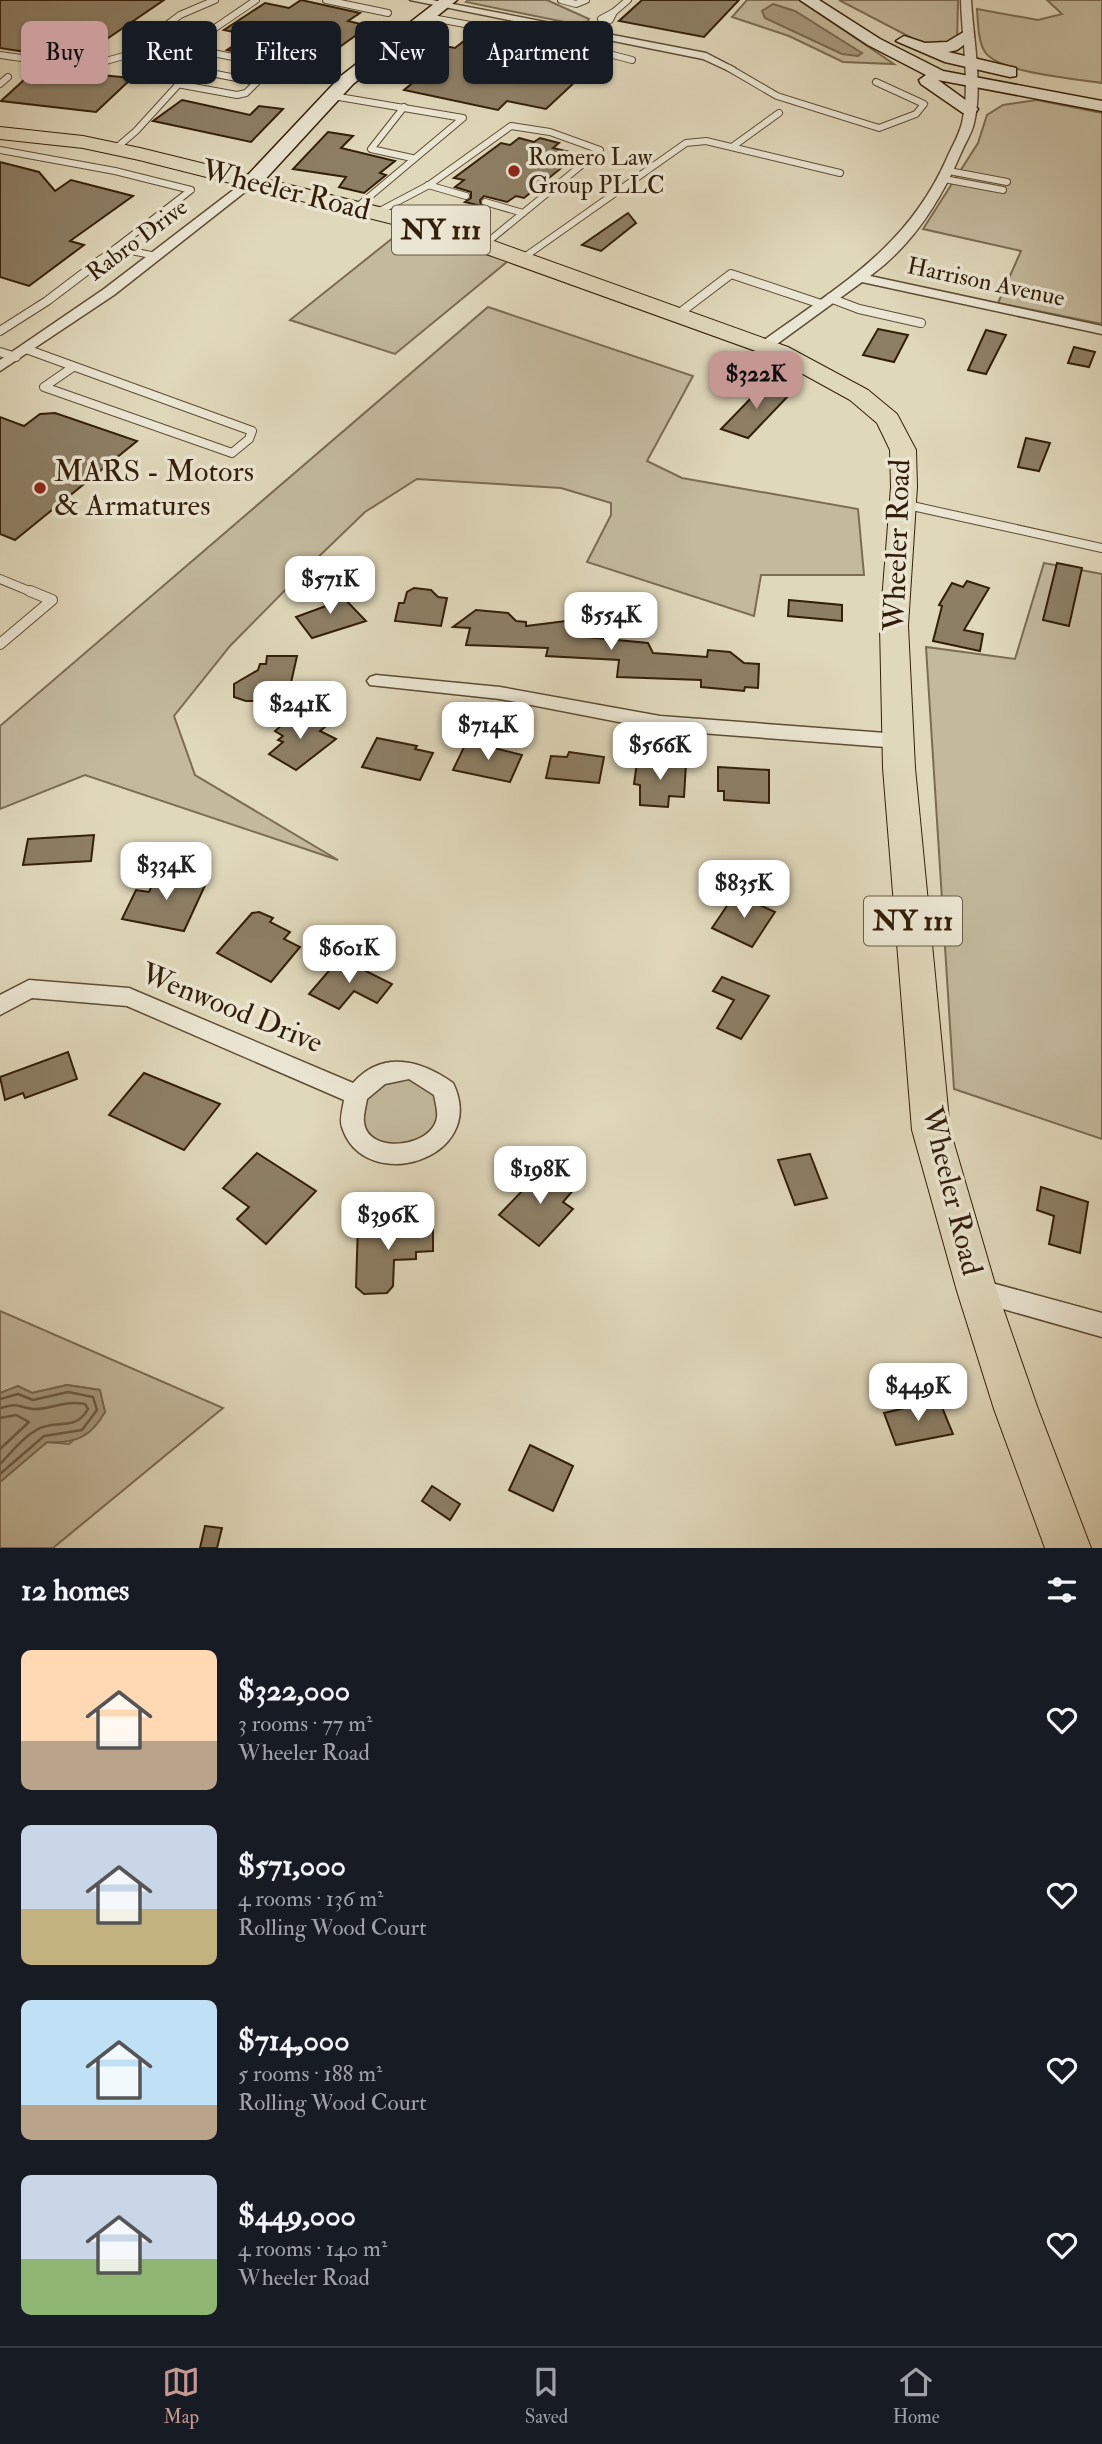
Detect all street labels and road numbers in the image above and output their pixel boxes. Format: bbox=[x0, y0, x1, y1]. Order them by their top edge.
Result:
street label: Wheeler Road bbox=[197, 151, 374, 229]
street label: Rabro Drive bbox=[80, 192, 194, 288]
road number: NY 111 bbox=[392, 205, 490, 254]
street label: Harrison Avenue bbox=[904, 250, 1068, 314]
street label: Wheeler Road bbox=[875, 458, 918, 633]
road number: NY 111 bbox=[864, 897, 962, 946]
street label: Wenwood Drive bbox=[135, 954, 328, 1061]
street label: Wheeler Road bbox=[913, 1102, 991, 1279]

